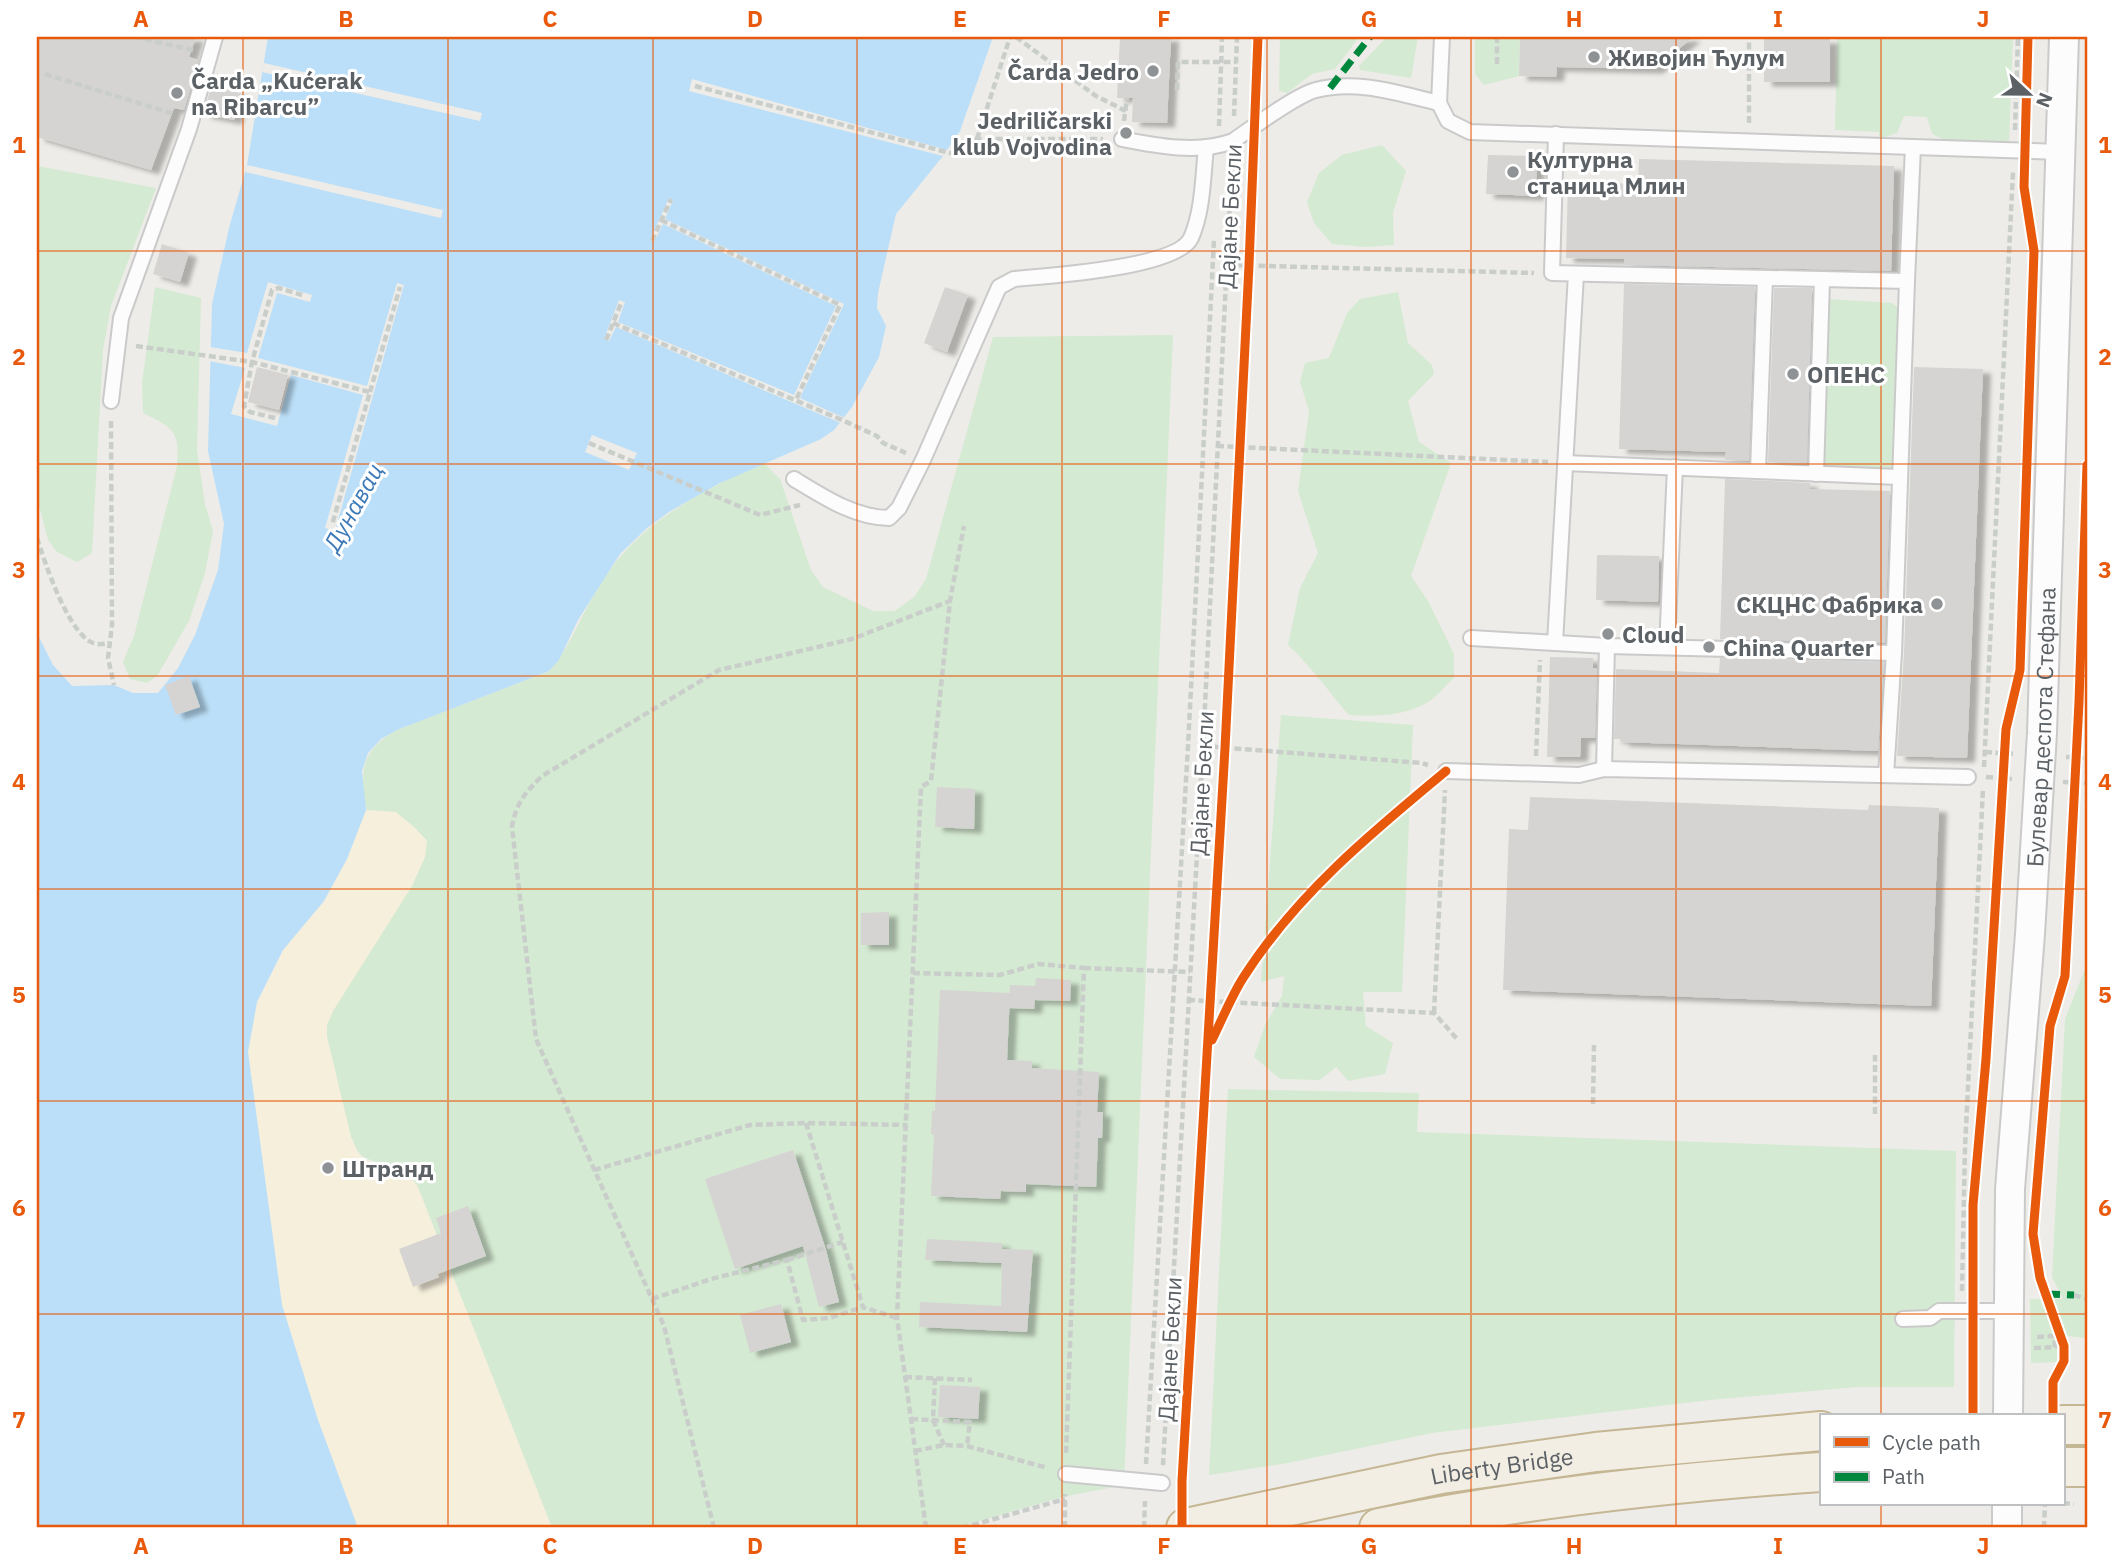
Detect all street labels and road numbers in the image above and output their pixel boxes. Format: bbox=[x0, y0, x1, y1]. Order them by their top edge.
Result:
street label: Дајане Бекли bbox=[1210, 143, 1248, 289]
street label: Булевар деспота Стефана bbox=[2019, 587, 2062, 868]
street label: Дајане Бекли bbox=[1182, 710, 1220, 856]
street label: Дајане Бекли bbox=[1150, 1276, 1188, 1422]
street label: Liberty Bridge bbox=[1427, 1440, 1575, 1491]

